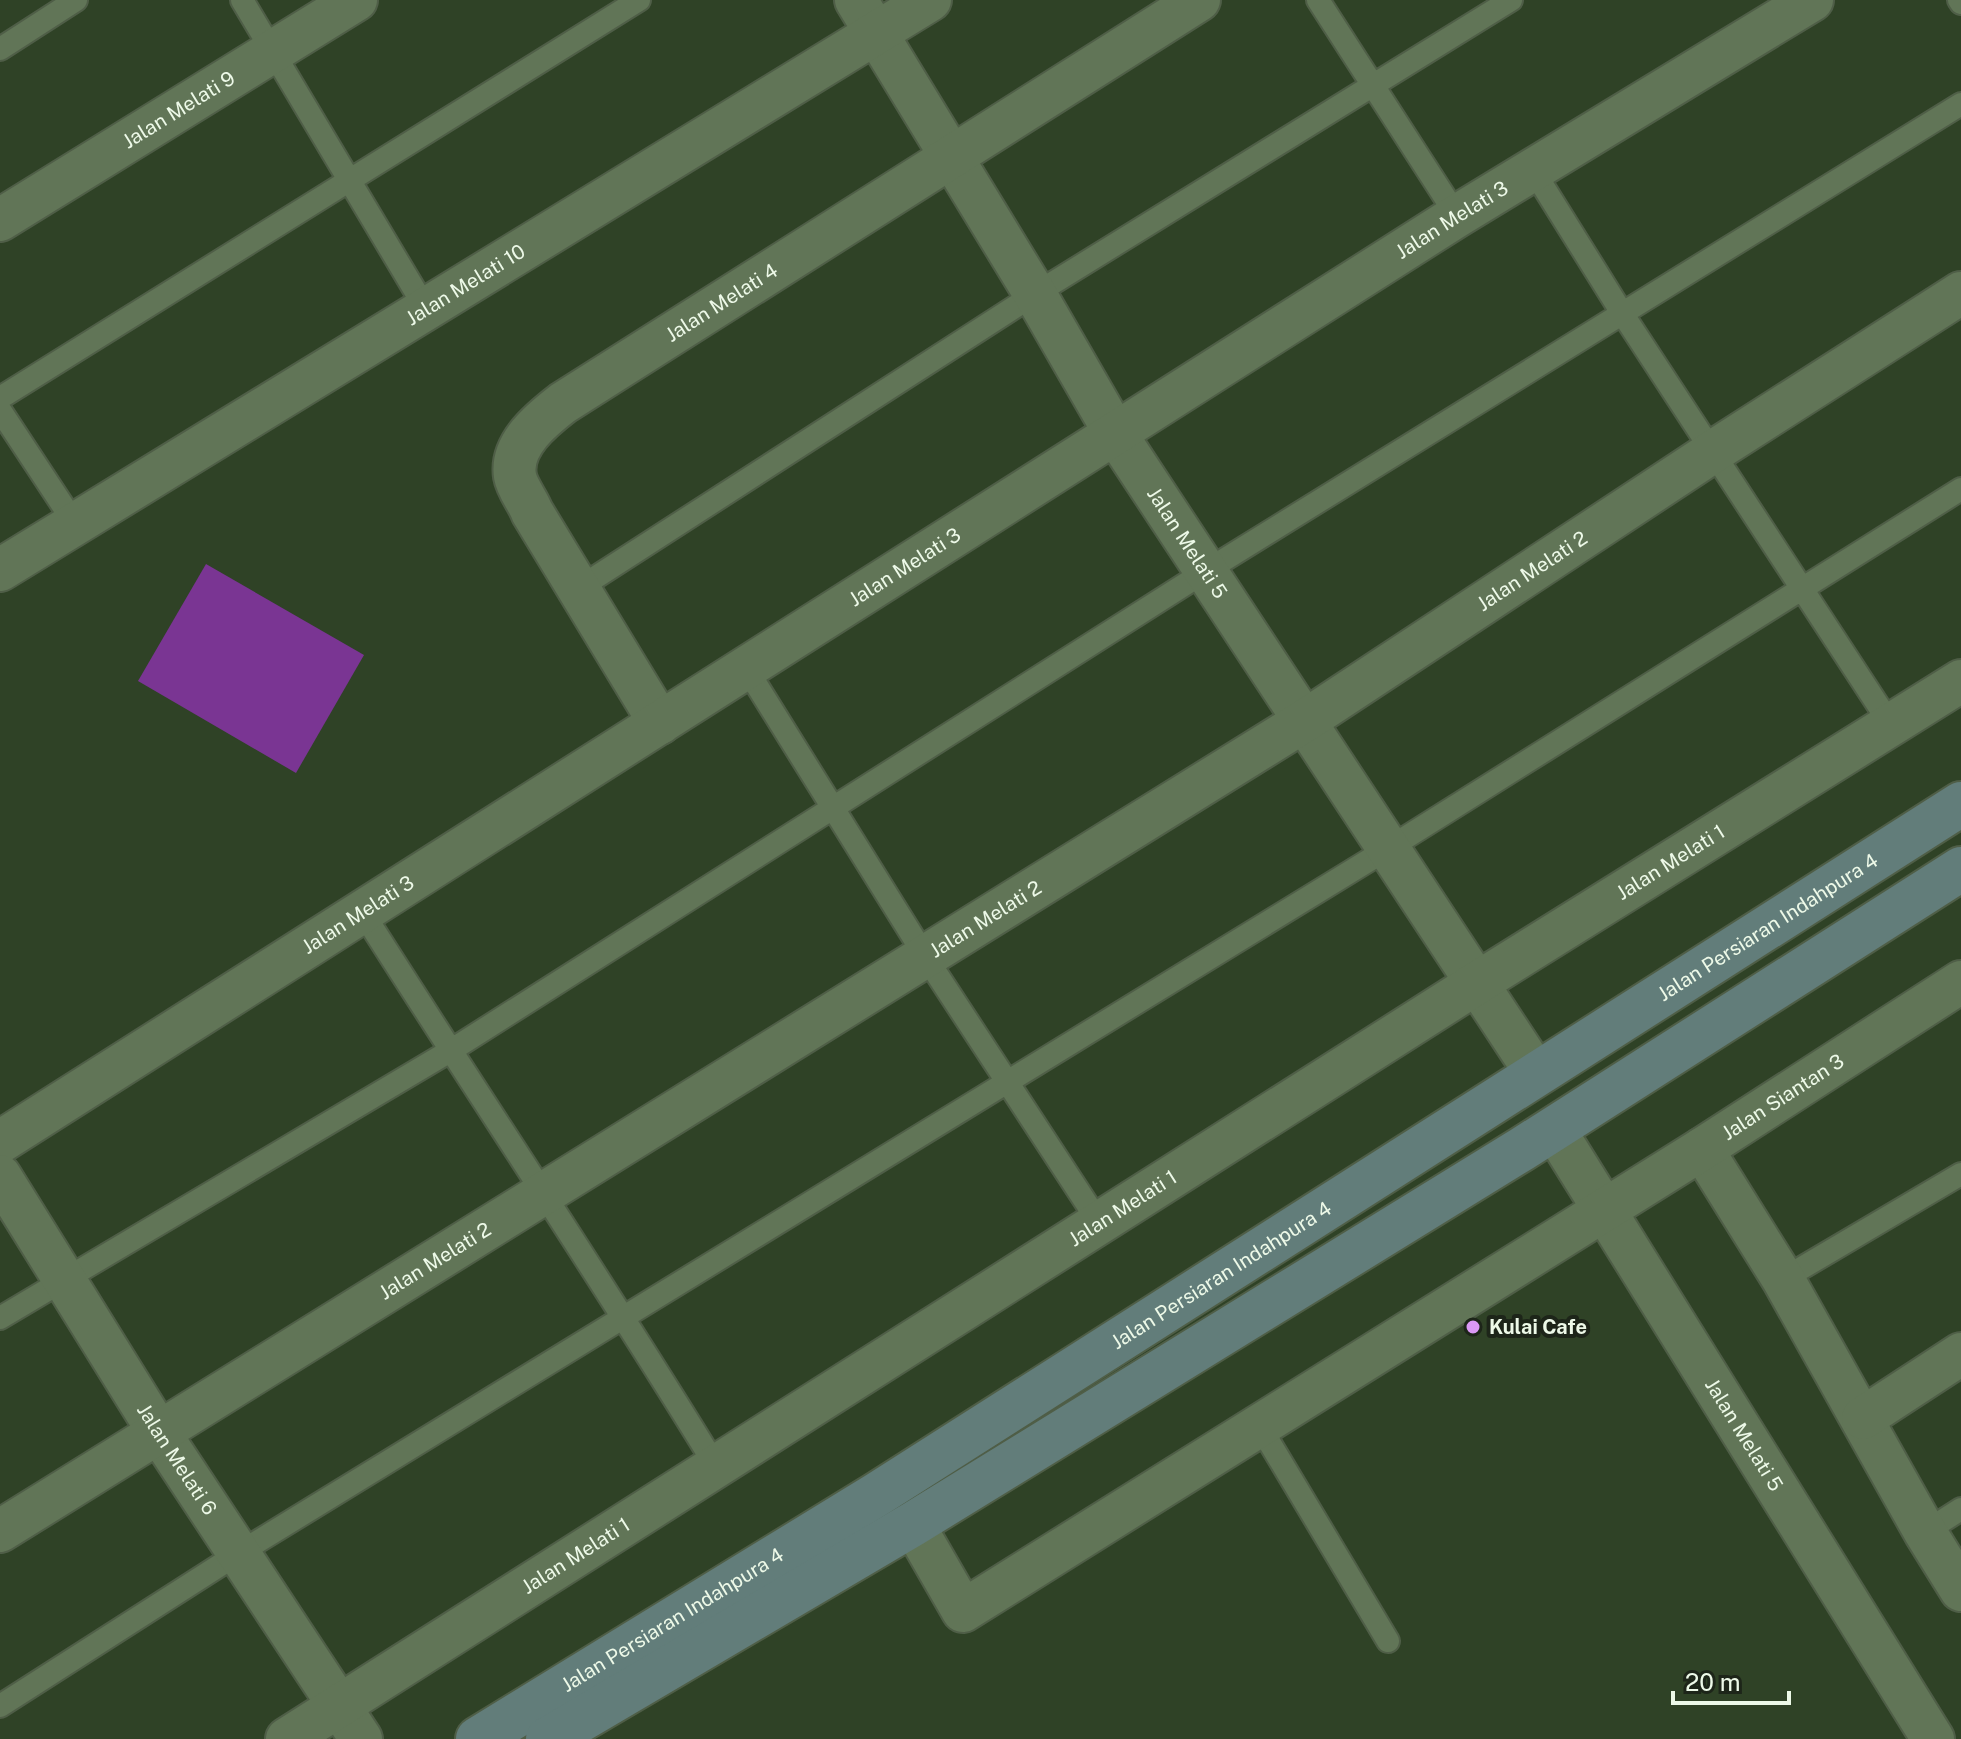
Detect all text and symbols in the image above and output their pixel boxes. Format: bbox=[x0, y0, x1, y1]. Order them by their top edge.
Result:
street label: Jalan Melati 9 bbox=[118, 66, 239, 153]
street label: Jalan Melati 3 bbox=[1391, 176, 1512, 264]
street label: Jalan Melati 10 bbox=[401, 239, 530, 330]
street label: Jalan Melati 4 bbox=[661, 258, 782, 347]
street label: Jalan Melati 5 bbox=[1142, 483, 1232, 603]
street label: Jalan Melati 3 bbox=[844, 523, 965, 611]
street label: Jalan Melati 2 bbox=[1472, 526, 1592, 616]
street label: Jalan Melati 1 bbox=[1612, 819, 1729, 905]
street label: Jalan Persiaran Indahpura 4 bbox=[1653, 848, 1882, 1006]
street label: Jalan Melati 3 bbox=[297, 870, 418, 959]
street label: Jalan Melati 2 bbox=[925, 875, 1046, 963]
street label: Jalan Siantan 3 bbox=[1717, 1049, 1848, 1145]
street label: Jalan Melati 1 bbox=[1064, 1165, 1181, 1251]
street label: Jalan Persiaran Indahpura 4 bbox=[1107, 1196, 1336, 1354]
street label: Jalan Melati 2 bbox=[375, 1217, 495, 1305]
place label: Kulai Cafe bbox=[1489, 1315, 1587, 1339]
marker: Kulai Cafe bbox=[1464, 1318, 1482, 1336]
street label: Jalan Melati 5 bbox=[1700, 1374, 1788, 1496]
street label: Jalan Melati 6 bbox=[132, 1399, 222, 1519]
street label: Jalan Melati 1 bbox=[517, 1512, 634, 1599]
street label: Jalan Persiaran Indahpura 4 bbox=[557, 1543, 788, 1697]
scale bar bbox=[1673, 1655, 1789, 1705]
text: 20 m bbox=[1685, 1668, 1741, 1696]

